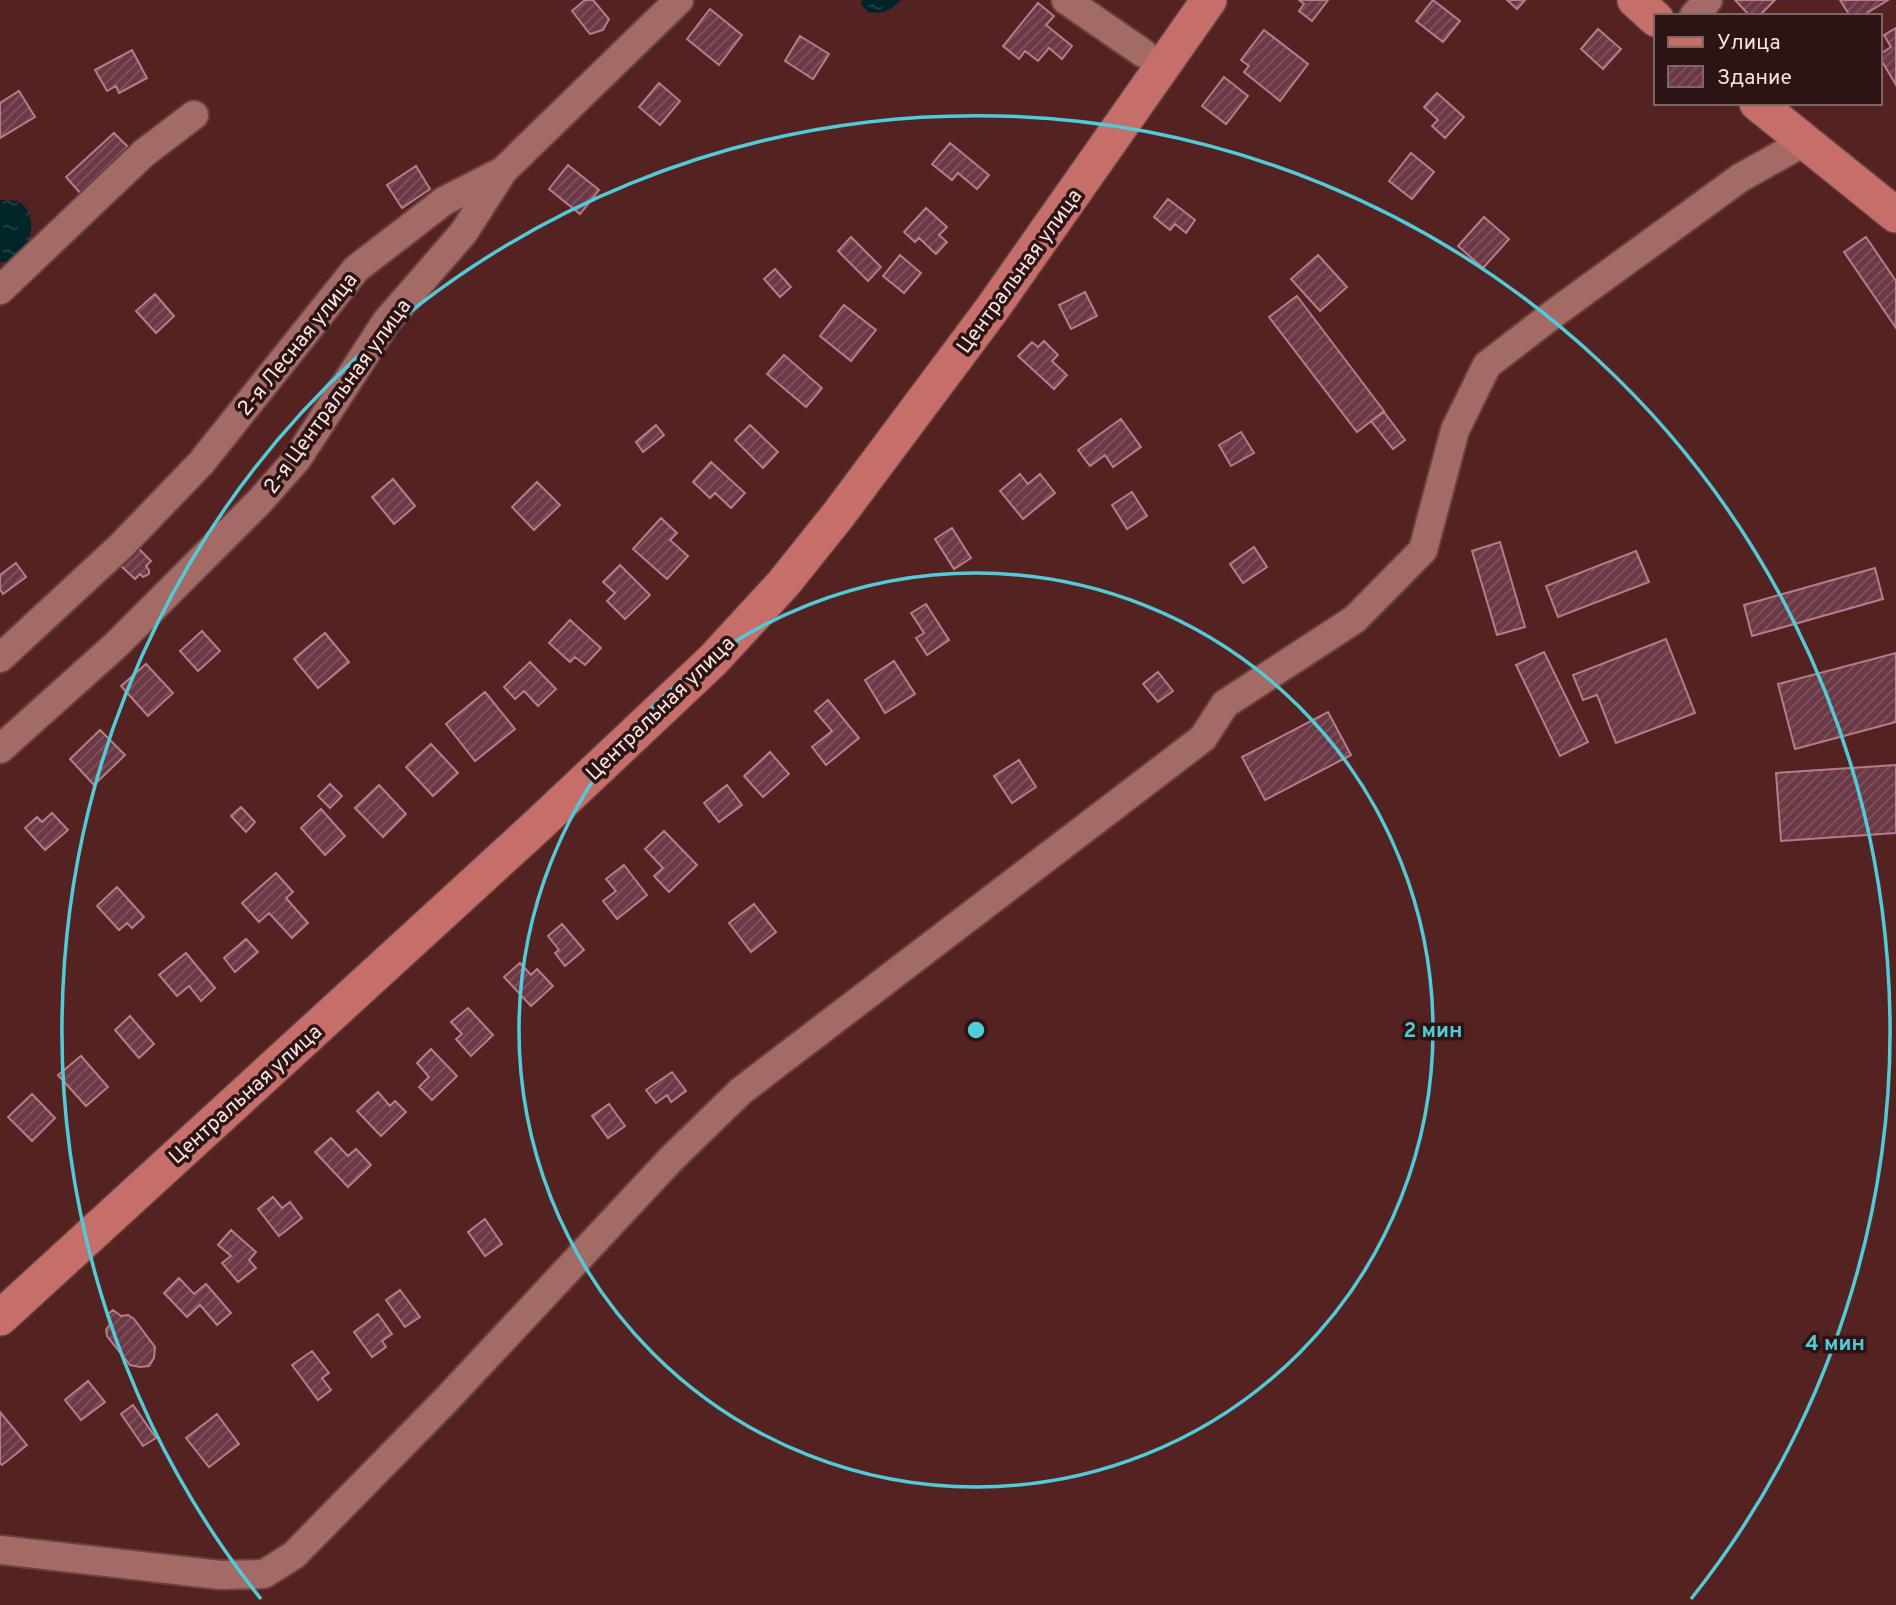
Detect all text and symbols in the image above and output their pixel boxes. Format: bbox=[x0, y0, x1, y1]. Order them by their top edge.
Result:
legend bbox=[1654, 14, 1882, 105]
text: Улица bbox=[1717, 30, 1781, 57]
text: Здание bbox=[1717, 65, 1792, 92]
street label: Центральная улица bbox=[951, 184, 1089, 359]
street label: 2-я Лесная улица bbox=[232, 268, 364, 422]
street label: 2-я Центральная улица bbox=[258, 294, 418, 500]
street label: Центральная улица bbox=[581, 631, 741, 787]
centre of rings bbox=[964, 1018, 988, 1042]
text: 2 мин bbox=[1403, 1018, 1463, 1045]
street label: Центральная улица bbox=[164, 1019, 328, 1171]
text: 4 мин bbox=[1805, 1331, 1865, 1358]

